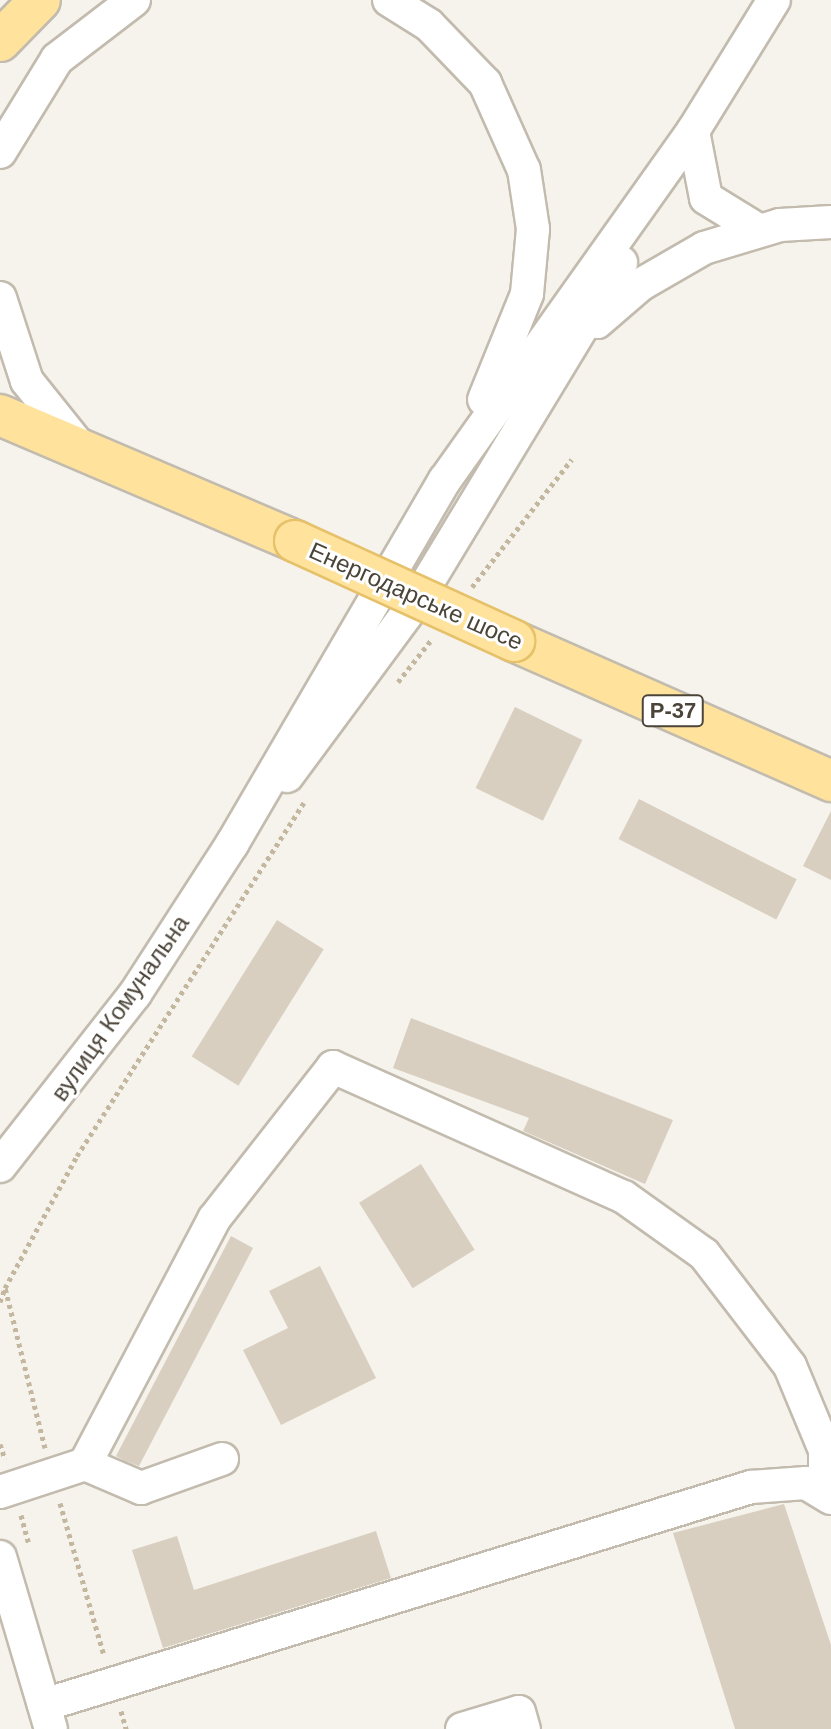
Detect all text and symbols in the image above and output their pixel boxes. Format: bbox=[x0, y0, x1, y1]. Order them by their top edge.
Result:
street label: Енергодарське шосе bbox=[305, 536, 527, 656]
road number: Р-37 bbox=[641, 693, 705, 729]
street label: вулиця Комунальна bbox=[45, 910, 195, 1106]

